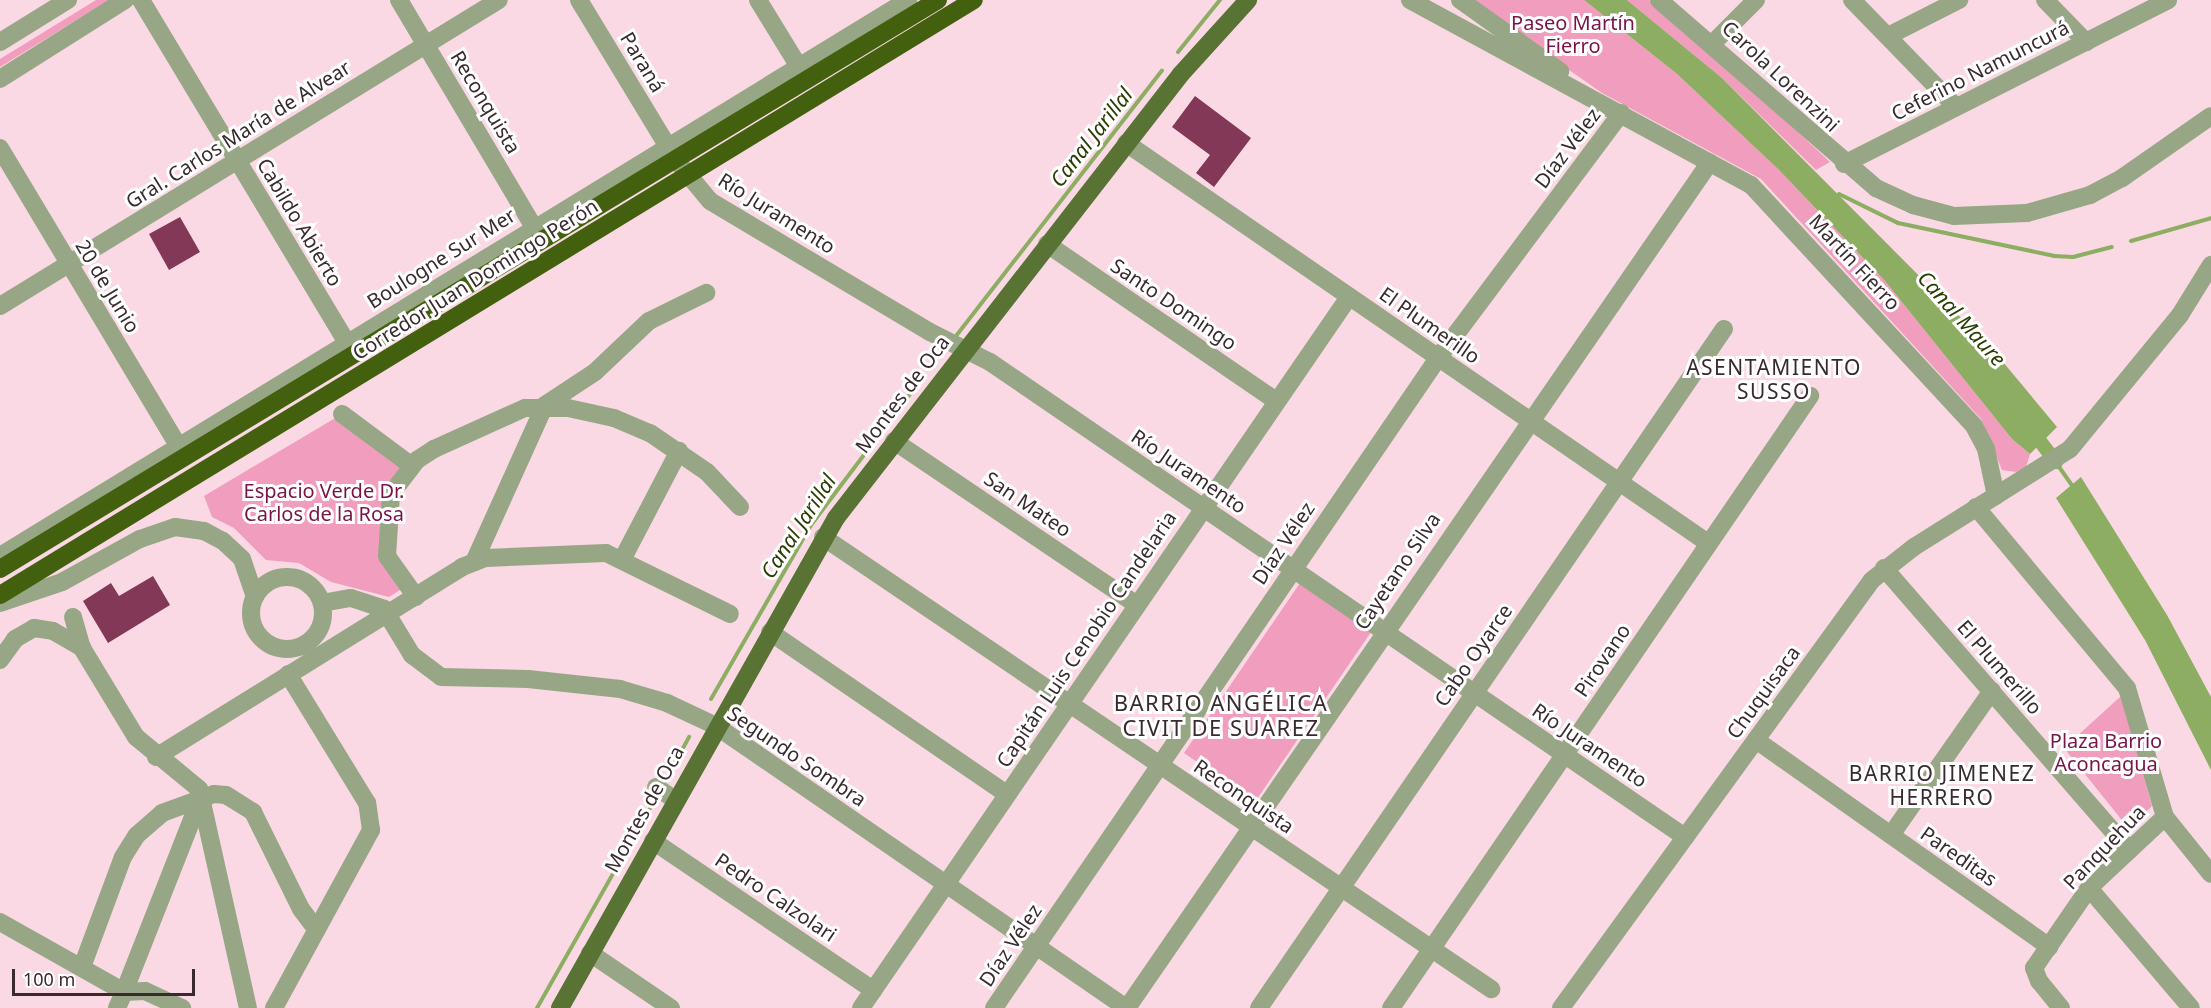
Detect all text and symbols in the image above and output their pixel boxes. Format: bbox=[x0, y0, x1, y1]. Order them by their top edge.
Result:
park label: Paseo Martín Fierro bbox=[1511, 10, 1635, 57]
street label: Ceferino Namuncurá bbox=[1887, 15, 2073, 125]
street label: Carola Lorenzini bbox=[1717, 16, 1845, 136]
street label: Paraná bbox=[616, 28, 670, 96]
street label: Reconquista bbox=[446, 46, 526, 158]
street label: Gral. Carlos María de Alvear bbox=[121, 55, 355, 213]
water label: Canal Jarillal bbox=[1044, 82, 1138, 192]
street label: Díaz Vélez bbox=[1529, 103, 1605, 193]
street label: Cabildo Abierto bbox=[252, 154, 348, 290]
street label: Río Juramento bbox=[714, 167, 840, 259]
street label: Corredor Juan Domingo Perón bbox=[348, 193, 602, 365]
street label: Boulogne Sur Mer bbox=[362, 203, 520, 313]
street label: Martín Fierro bbox=[1804, 209, 1906, 315]
street label: 20 de Junio bbox=[71, 235, 145, 337]
street label: Santo Domingo bbox=[1107, 253, 1241, 355]
water label: Canal Maure bbox=[1913, 265, 2011, 371]
street label: El Plumerillo bbox=[1375, 282, 1485, 368]
street label: Montes de Oca bbox=[850, 330, 954, 458]
district label: ASENTAMIENTO SUSSO bbox=[1686, 354, 1862, 404]
street label: Río Juramento bbox=[1127, 424, 1251, 518]
street label: San Mateo bbox=[980, 466, 1076, 542]
water label: Canal Jarillal bbox=[755, 469, 841, 583]
park label: Espacio Verde Dr. Carlos de la Rosa bbox=[244, 478, 404, 525]
street label: Díaz Vélez bbox=[1247, 497, 1319, 589]
street label: Capitán Luis Cenobio Candelaria bbox=[991, 506, 1181, 772]
street label: Cayetano Silva bbox=[1349, 508, 1445, 634]
street label: Cabo Oyarce bbox=[1429, 599, 1517, 711]
street label: El Plumerillo bbox=[1953, 615, 2047, 719]
street label: Pirovano bbox=[1569, 619, 1635, 701]
street label: Chuquisaca bbox=[1721, 641, 1805, 743]
district label: BARRIO ANGÉLICA CIVIT DE SUAREZ bbox=[1114, 689, 1328, 740]
street label: Río Juramento bbox=[1528, 698, 1652, 792]
street label: Segundo Sombra bbox=[723, 701, 871, 811]
park label: Plaza Barrio Aconcagua bbox=[2050, 729, 2162, 776]
street label: Montes de Oca bbox=[599, 741, 689, 877]
street label: Reconquista bbox=[1189, 754, 1299, 838]
district label: BARRIO JIMENEZ HERRERO bbox=[1849, 760, 2035, 810]
street label: Panquehua bbox=[2058, 800, 2150, 894]
street label: Pareditas bbox=[1916, 821, 2002, 891]
street label: Pedro Calzolari bbox=[711, 848, 841, 946]
street label: Díaz Vélez bbox=[974, 899, 1046, 991]
scale bar bbox=[15, 957, 198, 995]
text: 100 m bbox=[23, 967, 75, 991]

